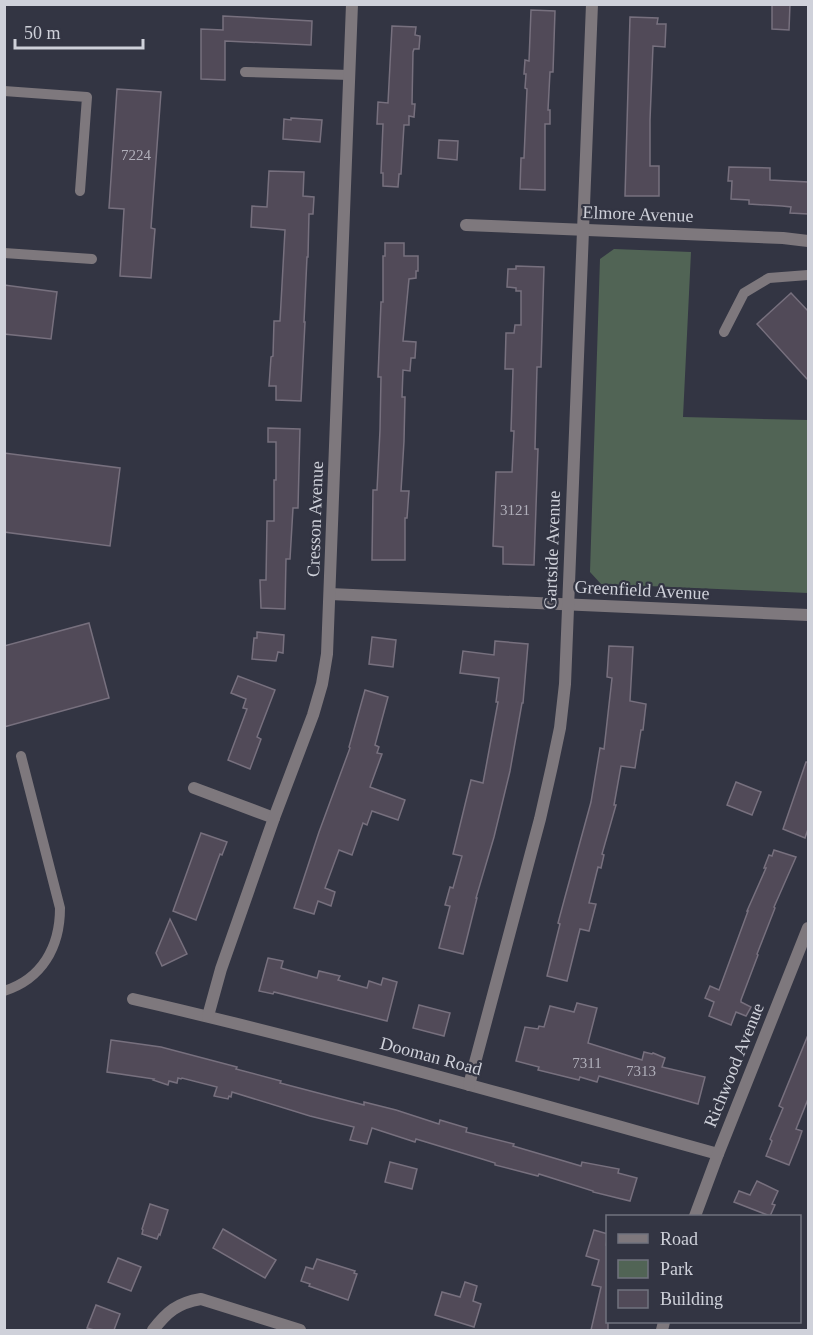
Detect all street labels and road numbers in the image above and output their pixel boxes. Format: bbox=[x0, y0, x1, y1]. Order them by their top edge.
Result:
street label: Elmore Avenue bbox=[582, 202, 694, 226]
street label: Cresson Avenue bbox=[303, 461, 327, 577]
street label: Gartside Avenue bbox=[540, 490, 564, 610]
street label: Greenfield Avenue bbox=[574, 576, 710, 604]
street label: Richwood Avenue bbox=[700, 1000, 768, 1130]
street label: Dooman Road bbox=[378, 1033, 484, 1079]

